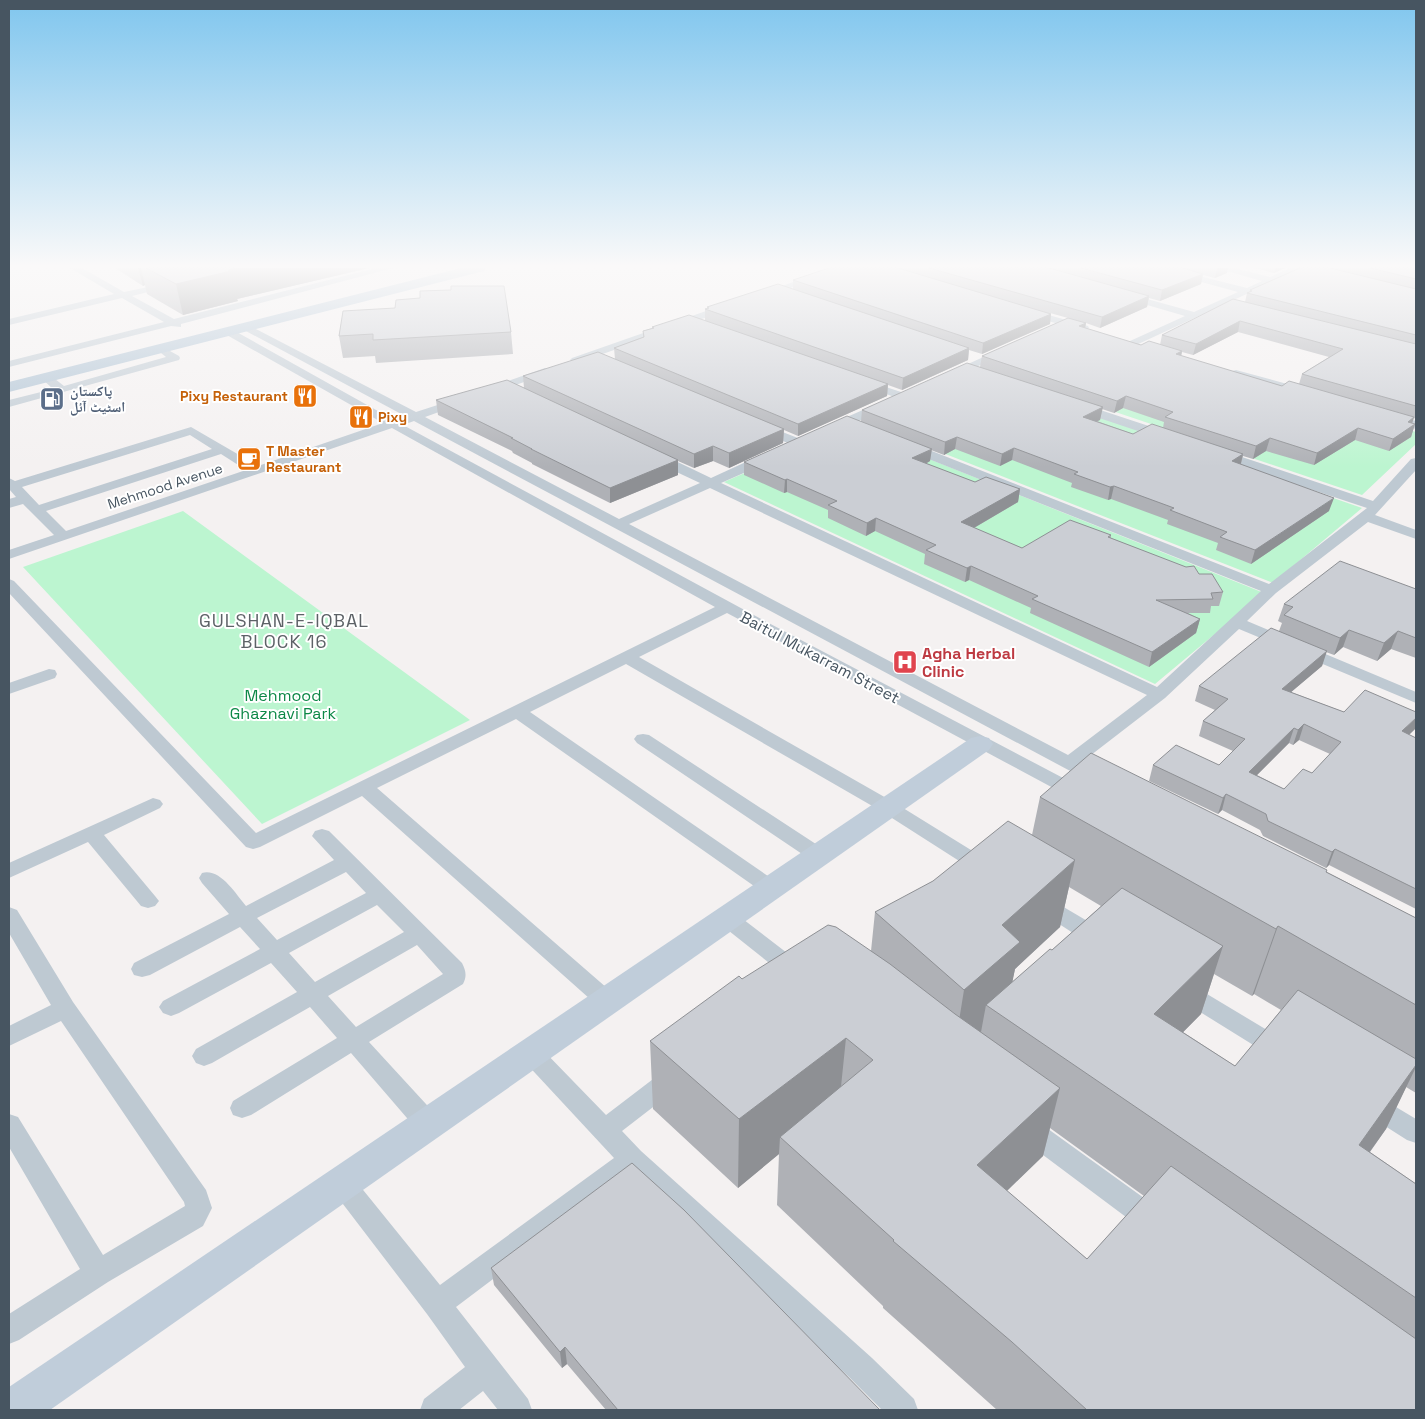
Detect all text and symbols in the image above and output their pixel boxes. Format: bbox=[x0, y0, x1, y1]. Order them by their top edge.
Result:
place label: پاکستان اسٹیٹ آئل bbox=[70, 382, 125, 416]
restaurant icon: Pixy Restaurant bbox=[292, 383, 318, 409]
fuel station icon: پاکستان اسٹیٹ آئل bbox=[39, 386, 65, 412]
place label: Pixy Restaurant bbox=[180, 387, 288, 405]
restaurant icon: Pixy bbox=[348, 404, 374, 430]
place label: Pixy bbox=[378, 408, 407, 426]
place label: T Master Restaurant bbox=[266, 442, 341, 476]
cafe icon: T Master Restaurant bbox=[236, 446, 262, 472]
street label: Mehmood Avenue bbox=[105, 459, 225, 513]
street label: Baitul Mukarram Street bbox=[736, 606, 903, 708]
district label: GULSHAN-E-IQBAL BLOCK 16 bbox=[199, 609, 369, 653]
place label: Agha Herbal Clinic bbox=[922, 643, 1015, 682]
hospital icon: Agha Herbal Clinic bbox=[892, 649, 918, 675]
park label: Mehmood Ghaznavi Park bbox=[230, 685, 337, 724]

